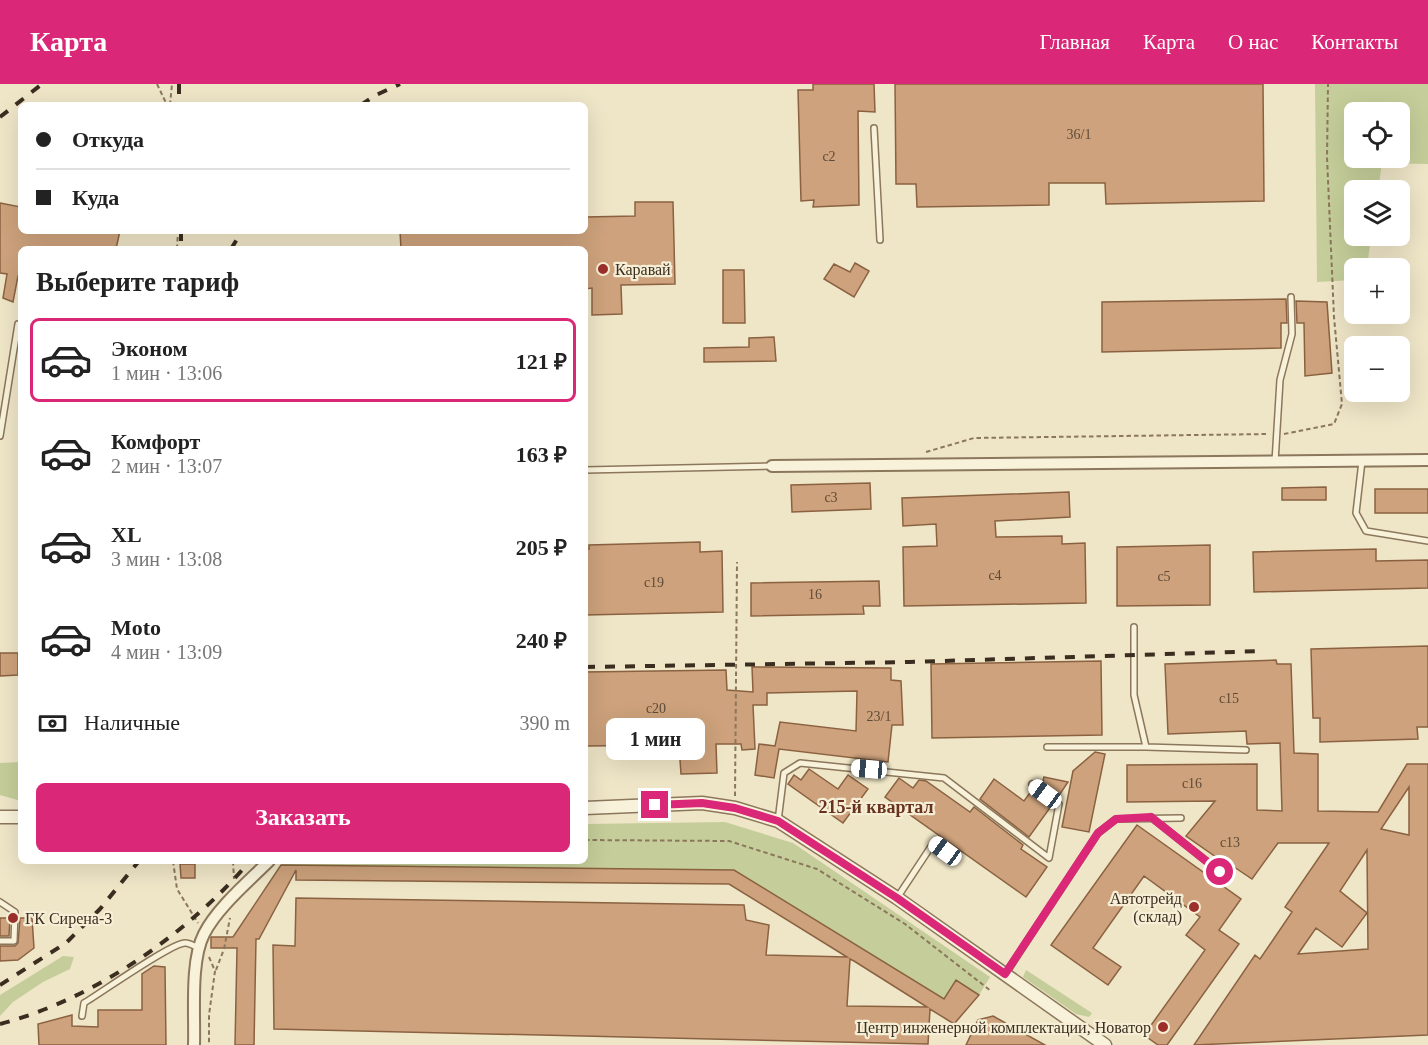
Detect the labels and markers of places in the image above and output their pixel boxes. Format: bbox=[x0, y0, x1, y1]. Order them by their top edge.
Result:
place label: Каравай bbox=[615, 261, 671, 279]
marker: Каравай bbox=[596, 262, 610, 276]
place label: Автотрейд (склад) bbox=[1110, 890, 1182, 926]
marker: Автотрейд (склад) bbox=[1187, 900, 1201, 914]
place label: ГК Сирена-3 bbox=[25, 910, 112, 928]
marker: ГК Сирена-3 bbox=[6, 911, 20, 925]
place label: Центр инженерной комплектации, Новатор bbox=[856, 1019, 1151, 1037]
marker: Центр инженерной комплектации, Новатор bbox=[1156, 1020, 1170, 1034]

